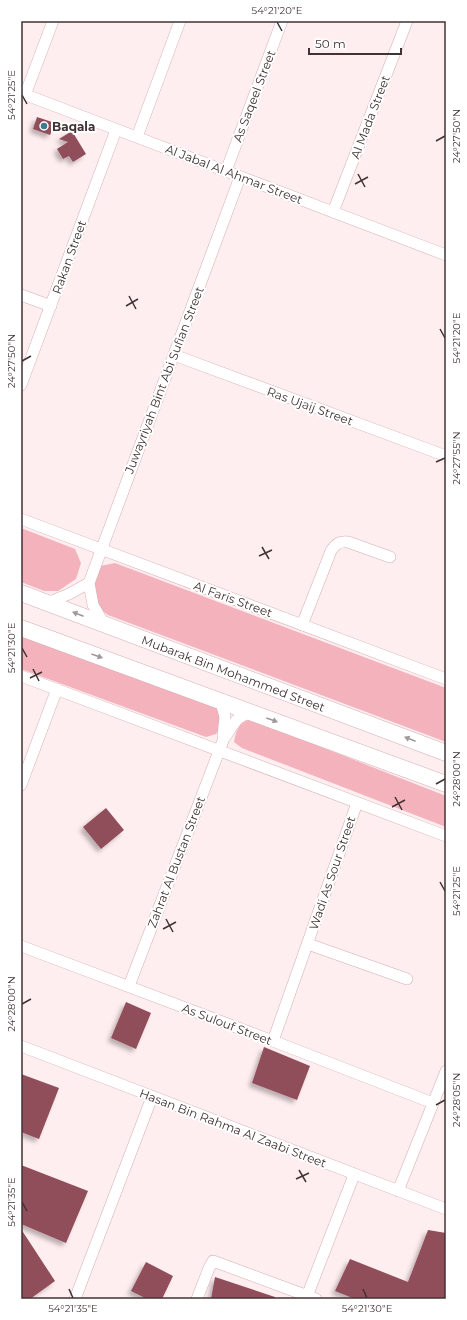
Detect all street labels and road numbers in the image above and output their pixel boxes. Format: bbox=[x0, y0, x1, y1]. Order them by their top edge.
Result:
street label: As Saqeel Street bbox=[230, 48, 278, 144]
street label: Al Mada Street bbox=[347, 73, 393, 161]
street label: Al Jabal Al Ahmar Street bbox=[163, 141, 305, 207]
street label: Rakan Street bbox=[49, 218, 89, 296]
street label: Juwayriyah Bint Abi Sufian Street bbox=[121, 284, 207, 477]
street label: Ras Ujaij Street bbox=[265, 383, 355, 429]
street label: Al Faris Street bbox=[192, 578, 275, 620]
street label: Mubarak Bin Mohammed Street bbox=[140, 632, 327, 714]
street label: Zahrat Al Bustan Street bbox=[144, 794, 208, 930]
street label: Wadi As Sour Street bbox=[306, 814, 359, 932]
street label: As Sulouf Street bbox=[180, 1000, 274, 1048]
street label: Hasan Bin Rahma Al Zaabi Street bbox=[137, 1085, 329, 1171]

